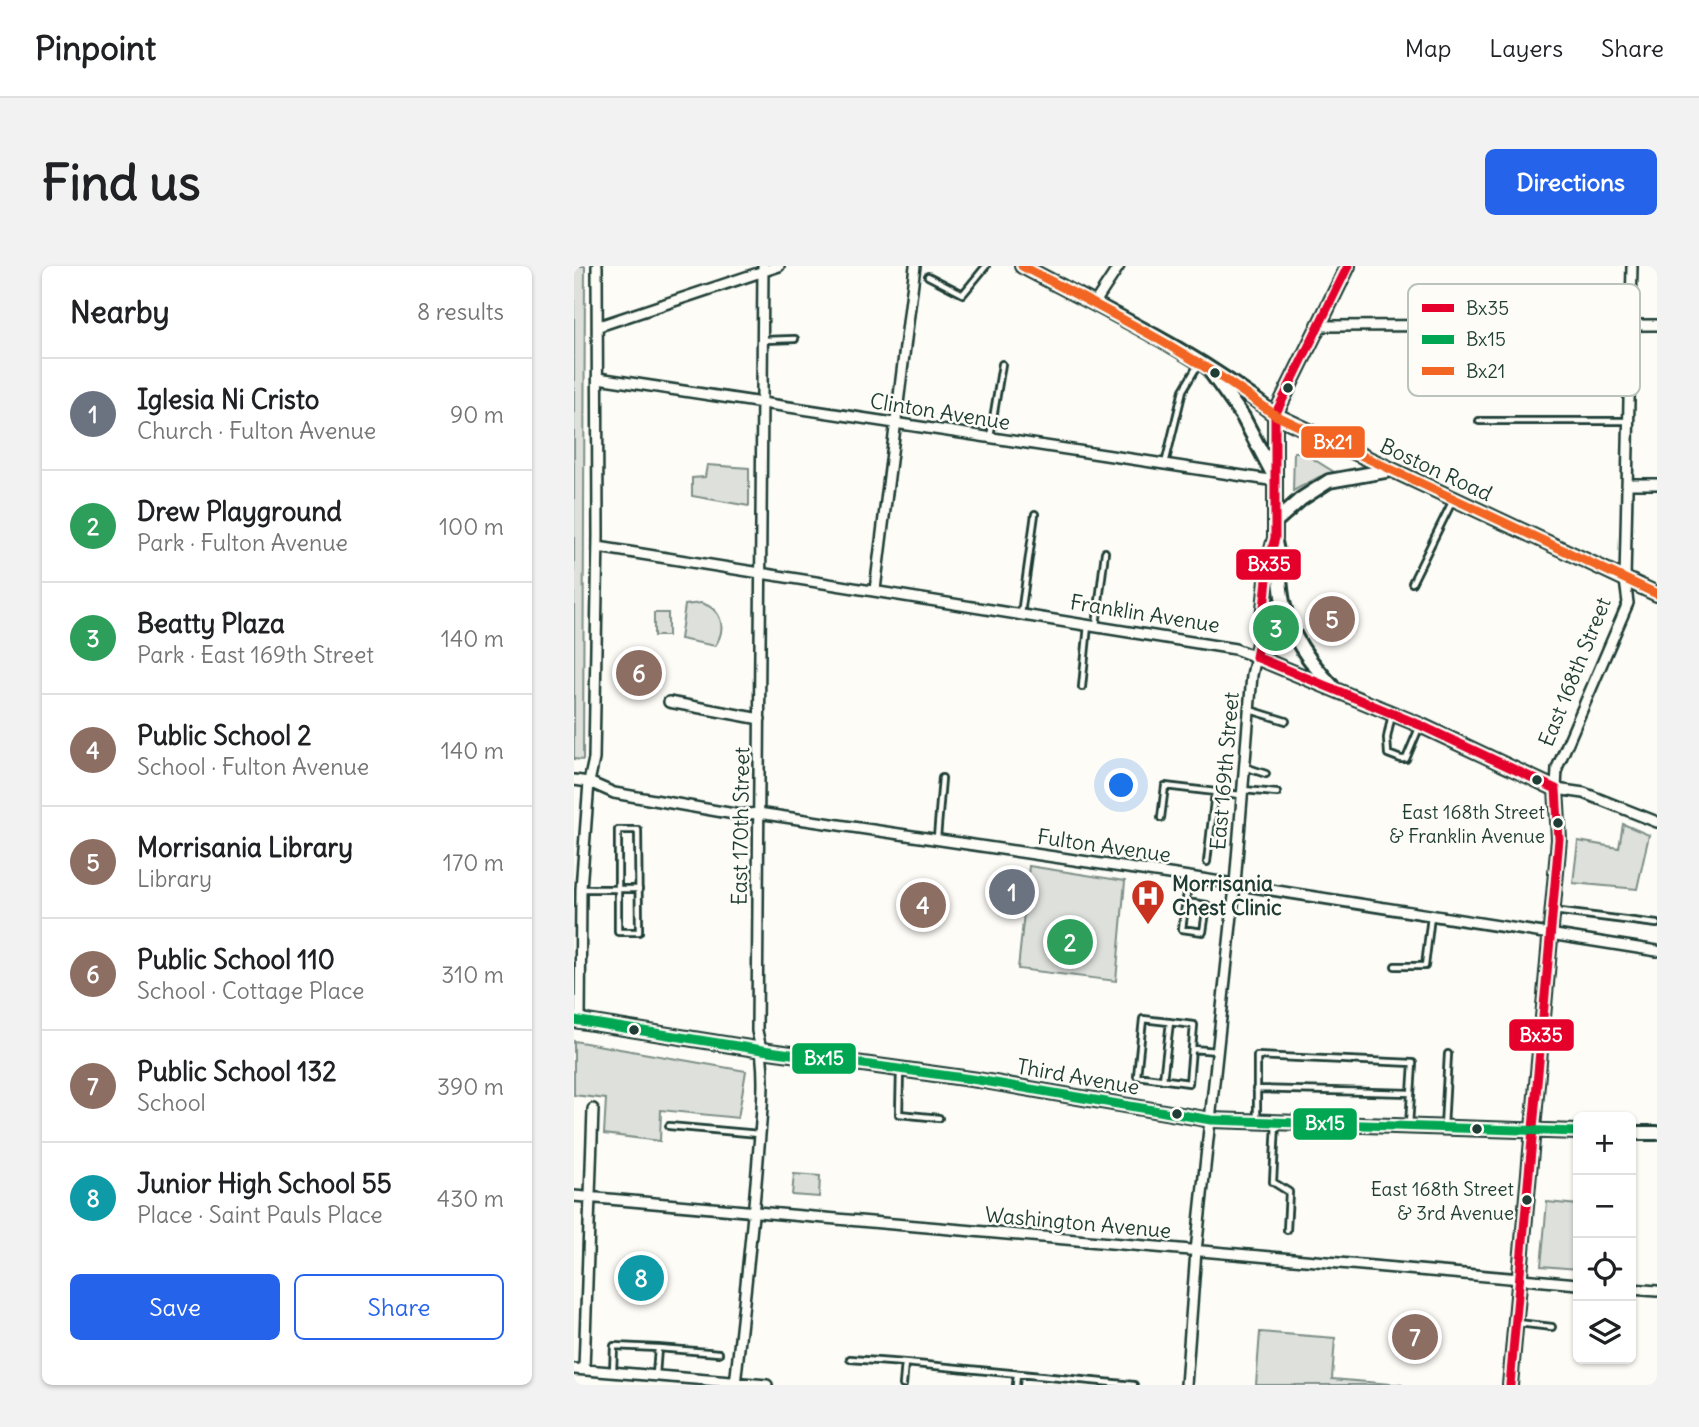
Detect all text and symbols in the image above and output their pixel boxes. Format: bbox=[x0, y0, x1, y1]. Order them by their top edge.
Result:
text: Pinpoint bbox=[35, 27, 156, 69]
text: Map bbox=[1405, 33, 1451, 63]
text: Layers bbox=[1489, 33, 1563, 63]
text: Share bbox=[1601, 33, 1664, 63]
button: Directions bbox=[1485, 149, 1657, 215]
text: Find us bbox=[42, 152, 200, 213]
legend bbox=[1408, 284, 1640, 396]
text: Nearby bbox=[70, 293, 170, 331]
text: Bx35 bbox=[1466, 296, 1509, 320]
text: 8 results bbox=[417, 297, 504, 326]
text: Bx15 bbox=[1466, 327, 1506, 351]
text: Bx21 bbox=[1466, 359, 1505, 383]
unlabelled marker bbox=[1208, 366, 1222, 380]
unlabelled marker bbox=[1281, 381, 1295, 395]
text: Iglesia Ni Cristo bbox=[137, 383, 319, 416]
street label: Clinton Avenue bbox=[868, 387, 1012, 436]
text: 1 bbox=[88, 400, 98, 429]
text: 90 m bbox=[450, 400, 504, 429]
text: Church · Fulton Avenue bbox=[137, 416, 376, 445]
line badge: Bx21 bbox=[1300, 425, 1366, 459]
text: Bx21 bbox=[1313, 430, 1353, 454]
street label: Boston Road bbox=[1376, 432, 1496, 507]
text: Drew Playground bbox=[137, 495, 342, 528]
text: 2 bbox=[87, 512, 99, 541]
text: 100 m bbox=[439, 512, 504, 541]
text: Park · Fulton Avenue bbox=[137, 528, 348, 557]
line badge: Bx35 bbox=[1235, 548, 1302, 581]
text: Bx35 bbox=[1247, 552, 1291, 576]
street label: Franklin Avenue bbox=[1068, 588, 1222, 639]
pin: 5 bbox=[1309, 593, 1355, 645]
street label: East 168th Street bbox=[1532, 593, 1617, 750]
pin: 3 bbox=[1253, 602, 1299, 654]
text: Beatty Plaza bbox=[137, 607, 285, 640]
text: 3 bbox=[86, 624, 100, 653]
text: 140 m bbox=[441, 624, 504, 653]
text: Park · East 169th Street bbox=[137, 640, 374, 669]
pin: 6 bbox=[616, 647, 662, 699]
street label: East 169th Street bbox=[1204, 691, 1245, 851]
text: Public School 2 bbox=[137, 719, 311, 752]
text: 4 bbox=[86, 736, 100, 765]
text: 140 m bbox=[441, 736, 504, 765]
street label: East 170th Street bbox=[726, 747, 755, 905]
text: School · Fulton Avenue bbox=[137, 752, 369, 781]
your location bbox=[1104, 768, 1138, 802]
unlabelled marker bbox=[1530, 773, 1544, 787]
place label: East 168th Street & Franklin Avenue bbox=[1389, 800, 1545, 848]
marker: East 168th Street & Franklin Avenue bbox=[1551, 816, 1565, 830]
street label: Fulton Avenue bbox=[1036, 823, 1173, 868]
text: Morrisania Library bbox=[137, 831, 353, 864]
text: 5 bbox=[86, 848, 100, 877]
text: 170 m bbox=[443, 848, 504, 877]
text: Library bbox=[137, 864, 212, 893]
pin: 1 bbox=[989, 866, 1035, 918]
place label: Morrisania Chest Clinic bbox=[1172, 870, 1282, 921]
hospital icon: Morrisania Chest Clinic bbox=[1129, 877, 1167, 926]
pin: 4 bbox=[900, 879, 946, 931]
pin: 2 bbox=[1047, 916, 1093, 968]
text: Public School 110 bbox=[137, 943, 335, 976]
text: 6 bbox=[86, 960, 100, 989]
text: 310 m bbox=[441, 960, 504, 989]
text: School · Cottage Place bbox=[137, 976, 364, 1005]
line badge: Bx35 bbox=[1508, 1018, 1575, 1052]
unlabelled marker bbox=[627, 1023, 641, 1037]
text: Bx35 bbox=[1519, 1023, 1563, 1047]
line badge: Bx15 bbox=[791, 1042, 857, 1075]
text: Bx15 bbox=[804, 1046, 844, 1070]
street label: Third Avenue bbox=[1015, 1052, 1141, 1101]
text: Public School 132 bbox=[137, 1055, 337, 1088]
text: 7 bbox=[87, 1072, 99, 1101]
text: 390 m bbox=[437, 1072, 504, 1101]
text: School bbox=[137, 1088, 206, 1117]
unlabelled marker bbox=[1170, 1107, 1184, 1121]
line badge: Bx15 bbox=[1292, 1107, 1358, 1141]
text: Bx15 bbox=[1305, 1111, 1345, 1135]
map controls bbox=[1573, 1112, 1636, 1364]
button: + bbox=[1573, 1112, 1636, 1175]
unlabelled marker bbox=[1470, 1122, 1484, 1136]
text: Junior High School 55 bbox=[137, 1167, 392, 1200]
button: − bbox=[1573, 1175, 1636, 1238]
place label: East 168th Street & 3rd Avenue bbox=[1371, 1177, 1514, 1225]
text: 8 bbox=[86, 1184, 100, 1213]
text: 430 m bbox=[437, 1184, 504, 1213]
marker: East 168th Street & 3rd Avenue bbox=[1520, 1193, 1534, 1207]
text: Place · Saint Pauls Place bbox=[137, 1200, 383, 1229]
street label: Washington Avenue bbox=[984, 1201, 1172, 1244]
button: locate bbox=[1573, 1238, 1636, 1301]
pin: 8 bbox=[618, 1252, 664, 1304]
button: Save bbox=[70, 1274, 280, 1340]
button: Share bbox=[294, 1274, 504, 1340]
button: layers bbox=[1573, 1301, 1636, 1364]
pin: 7 bbox=[1392, 1311, 1438, 1363]

